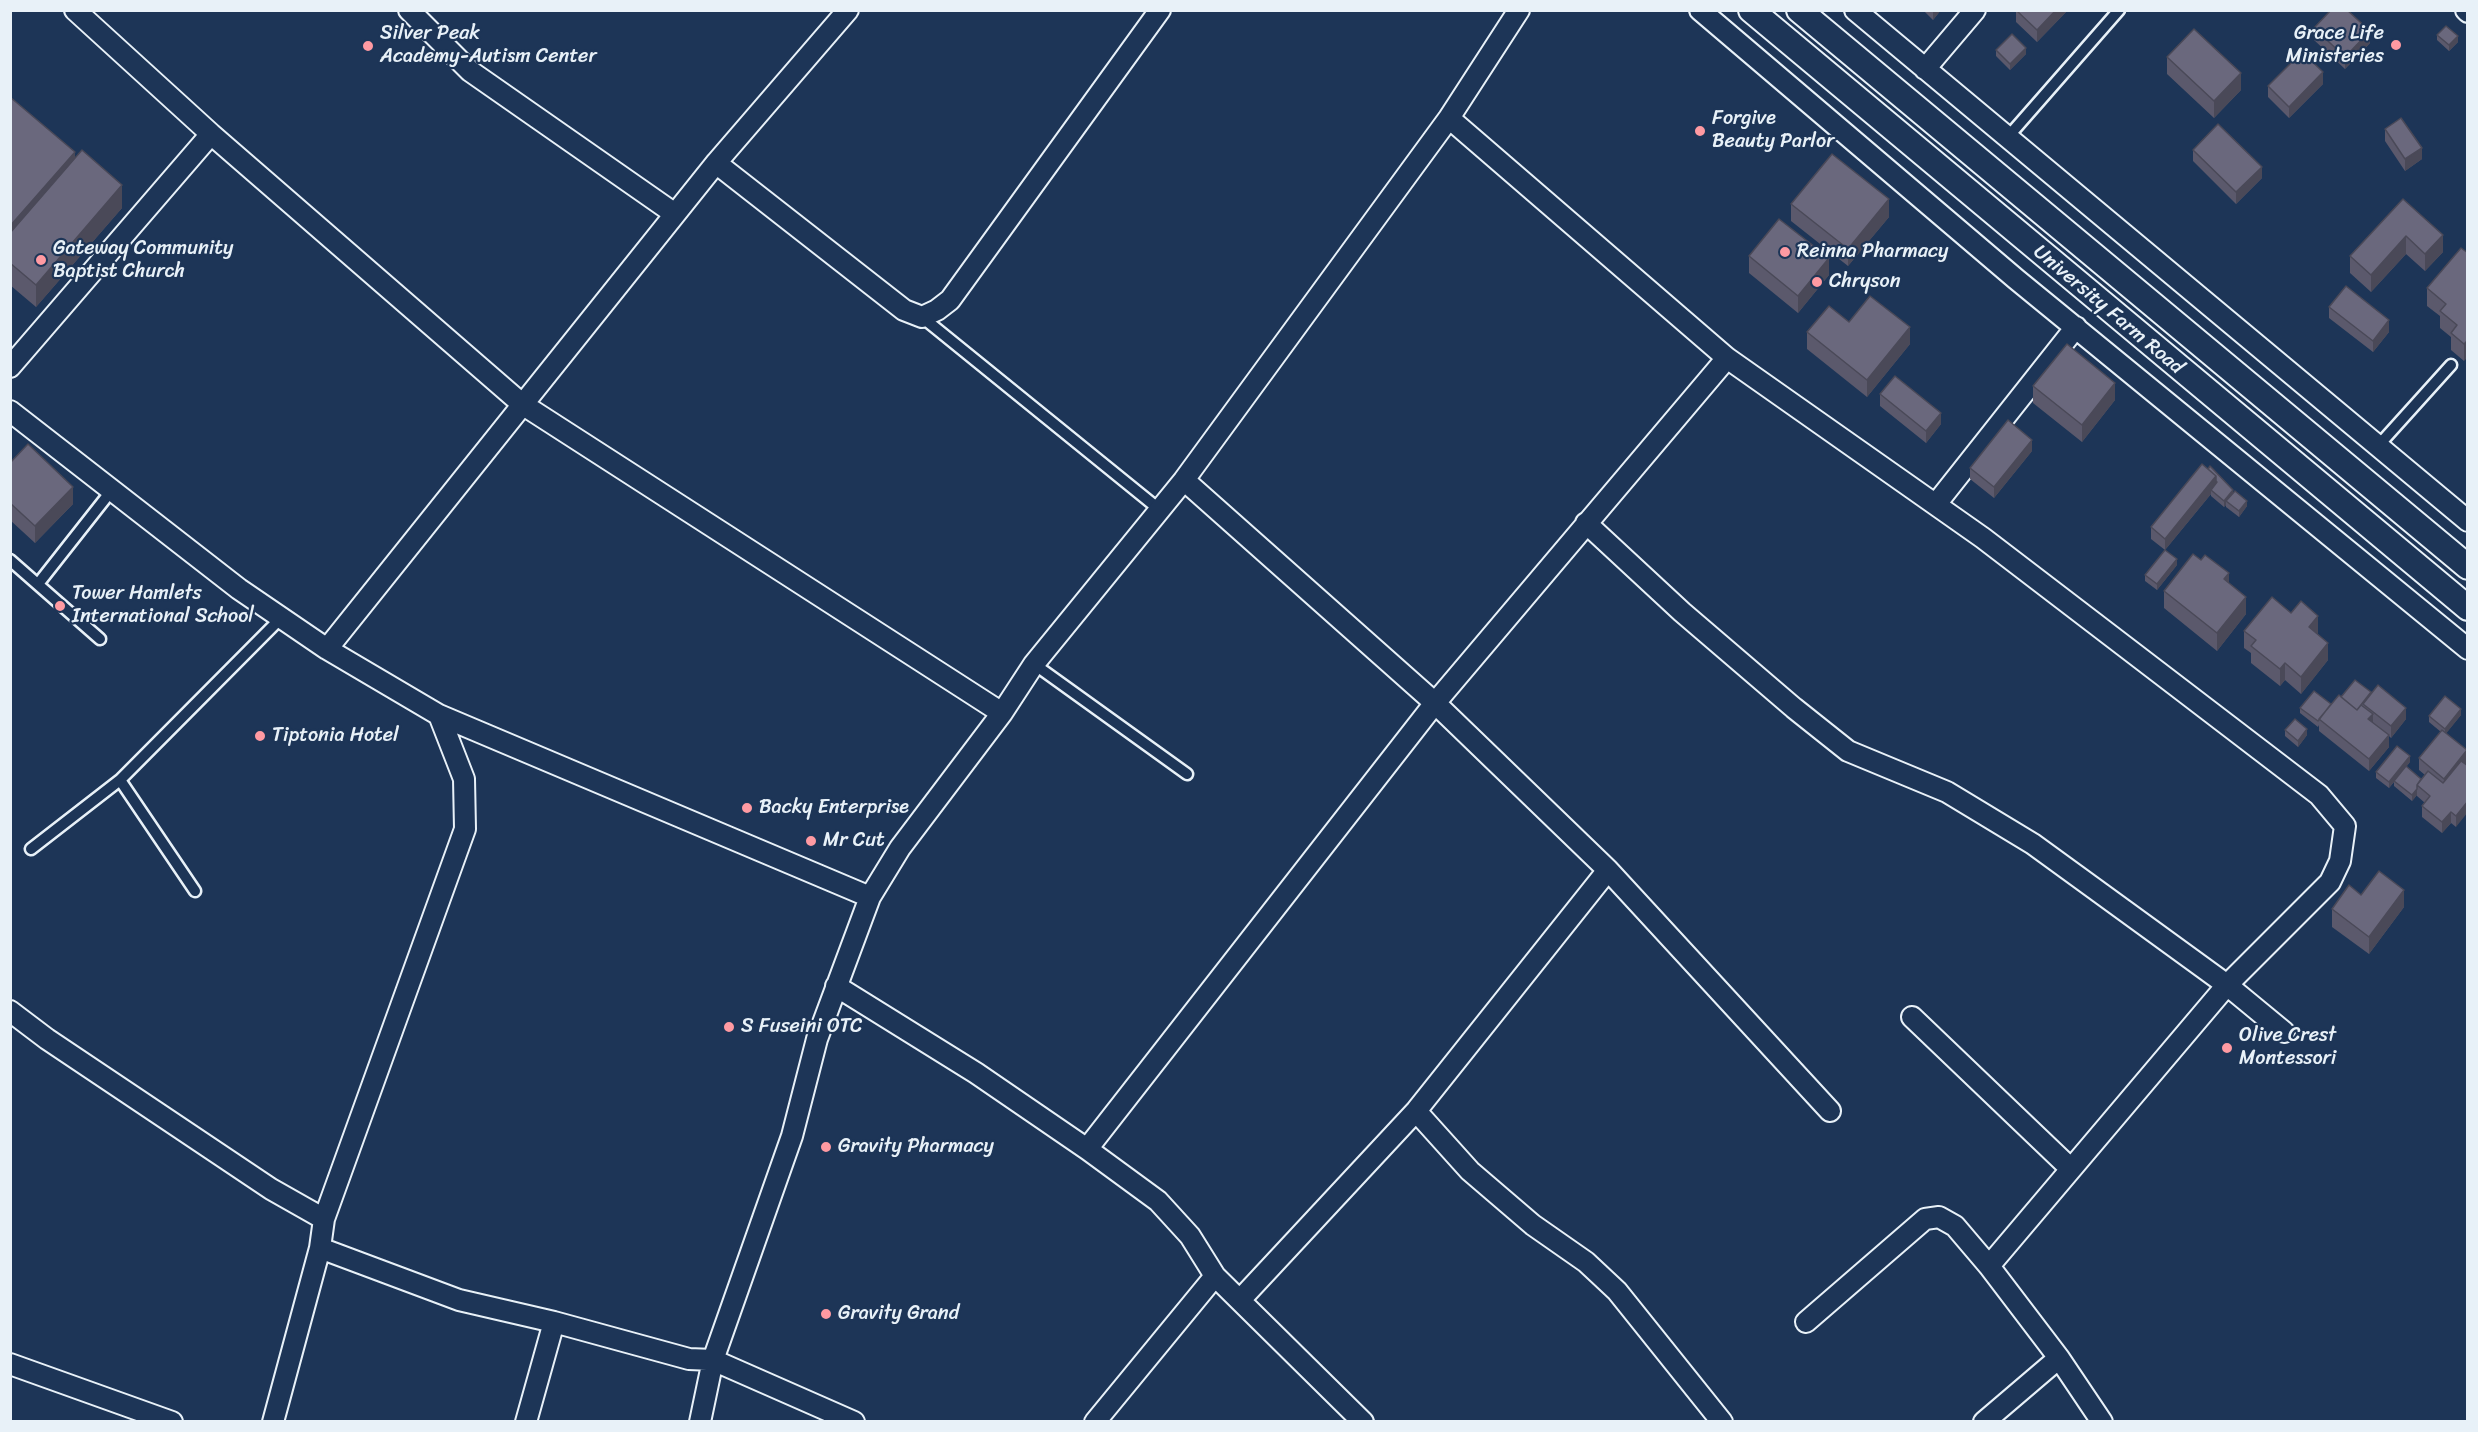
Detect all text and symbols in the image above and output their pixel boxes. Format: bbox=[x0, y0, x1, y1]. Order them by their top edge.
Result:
place label: Silver Peak Academy-Autism Center bbox=[380, 22, 597, 69]
place label: Grace Life Ministeries bbox=[2286, 22, 2384, 69]
marker: Grace Life Ministeries bbox=[2389, 38, 2403, 52]
marker: Silver Peak Academy-Autism Center bbox=[361, 39, 375, 53]
place label: Forgive Beauty Parlor bbox=[1712, 107, 1834, 154]
marker: Forgive Beauty Parlor bbox=[1693, 124, 1707, 138]
place label: Gateway Community Baptist Church bbox=[53, 237, 233, 284]
place label: Reinna Pharmacy bbox=[1797, 240, 1948, 264]
street label: University Farm Road bbox=[2028, 240, 2188, 380]
marker: Reinna Pharmacy bbox=[1778, 245, 1792, 259]
marker: Gateway Community Baptist Church bbox=[34, 253, 48, 267]
place label: Chryson bbox=[1829, 270, 1901, 294]
marker: Chryson bbox=[1810, 275, 1824, 289]
place label: Tower Hamlets International School bbox=[72, 582, 254, 629]
marker: Tower Hamlets International School bbox=[53, 599, 67, 613]
place label: Tiptonia Hotel bbox=[272, 724, 399, 748]
marker: Tiptonia Hotel bbox=[253, 729, 267, 743]
place label: Backy Enterprise bbox=[759, 796, 909, 820]
marker: Backy Enterprise bbox=[740, 801, 754, 815]
place label: Mr Cut bbox=[823, 829, 885, 853]
marker: Mr Cut bbox=[804, 834, 818, 848]
place label: S Fuseini OTC bbox=[741, 1015, 862, 1039]
marker: S Fuseini OTC bbox=[722, 1020, 736, 1034]
place label: Olive Crest Montessori bbox=[2239, 1024, 2336, 1071]
marker: Olive Crest Montessori bbox=[2220, 1041, 2234, 1055]
place label: Gravity Pharmacy bbox=[838, 1135, 994, 1159]
marker: Gravity Pharmacy bbox=[819, 1140, 833, 1154]
place label: Gravity Grand bbox=[838, 1302, 959, 1326]
marker: Gravity Grand bbox=[819, 1307, 833, 1321]

